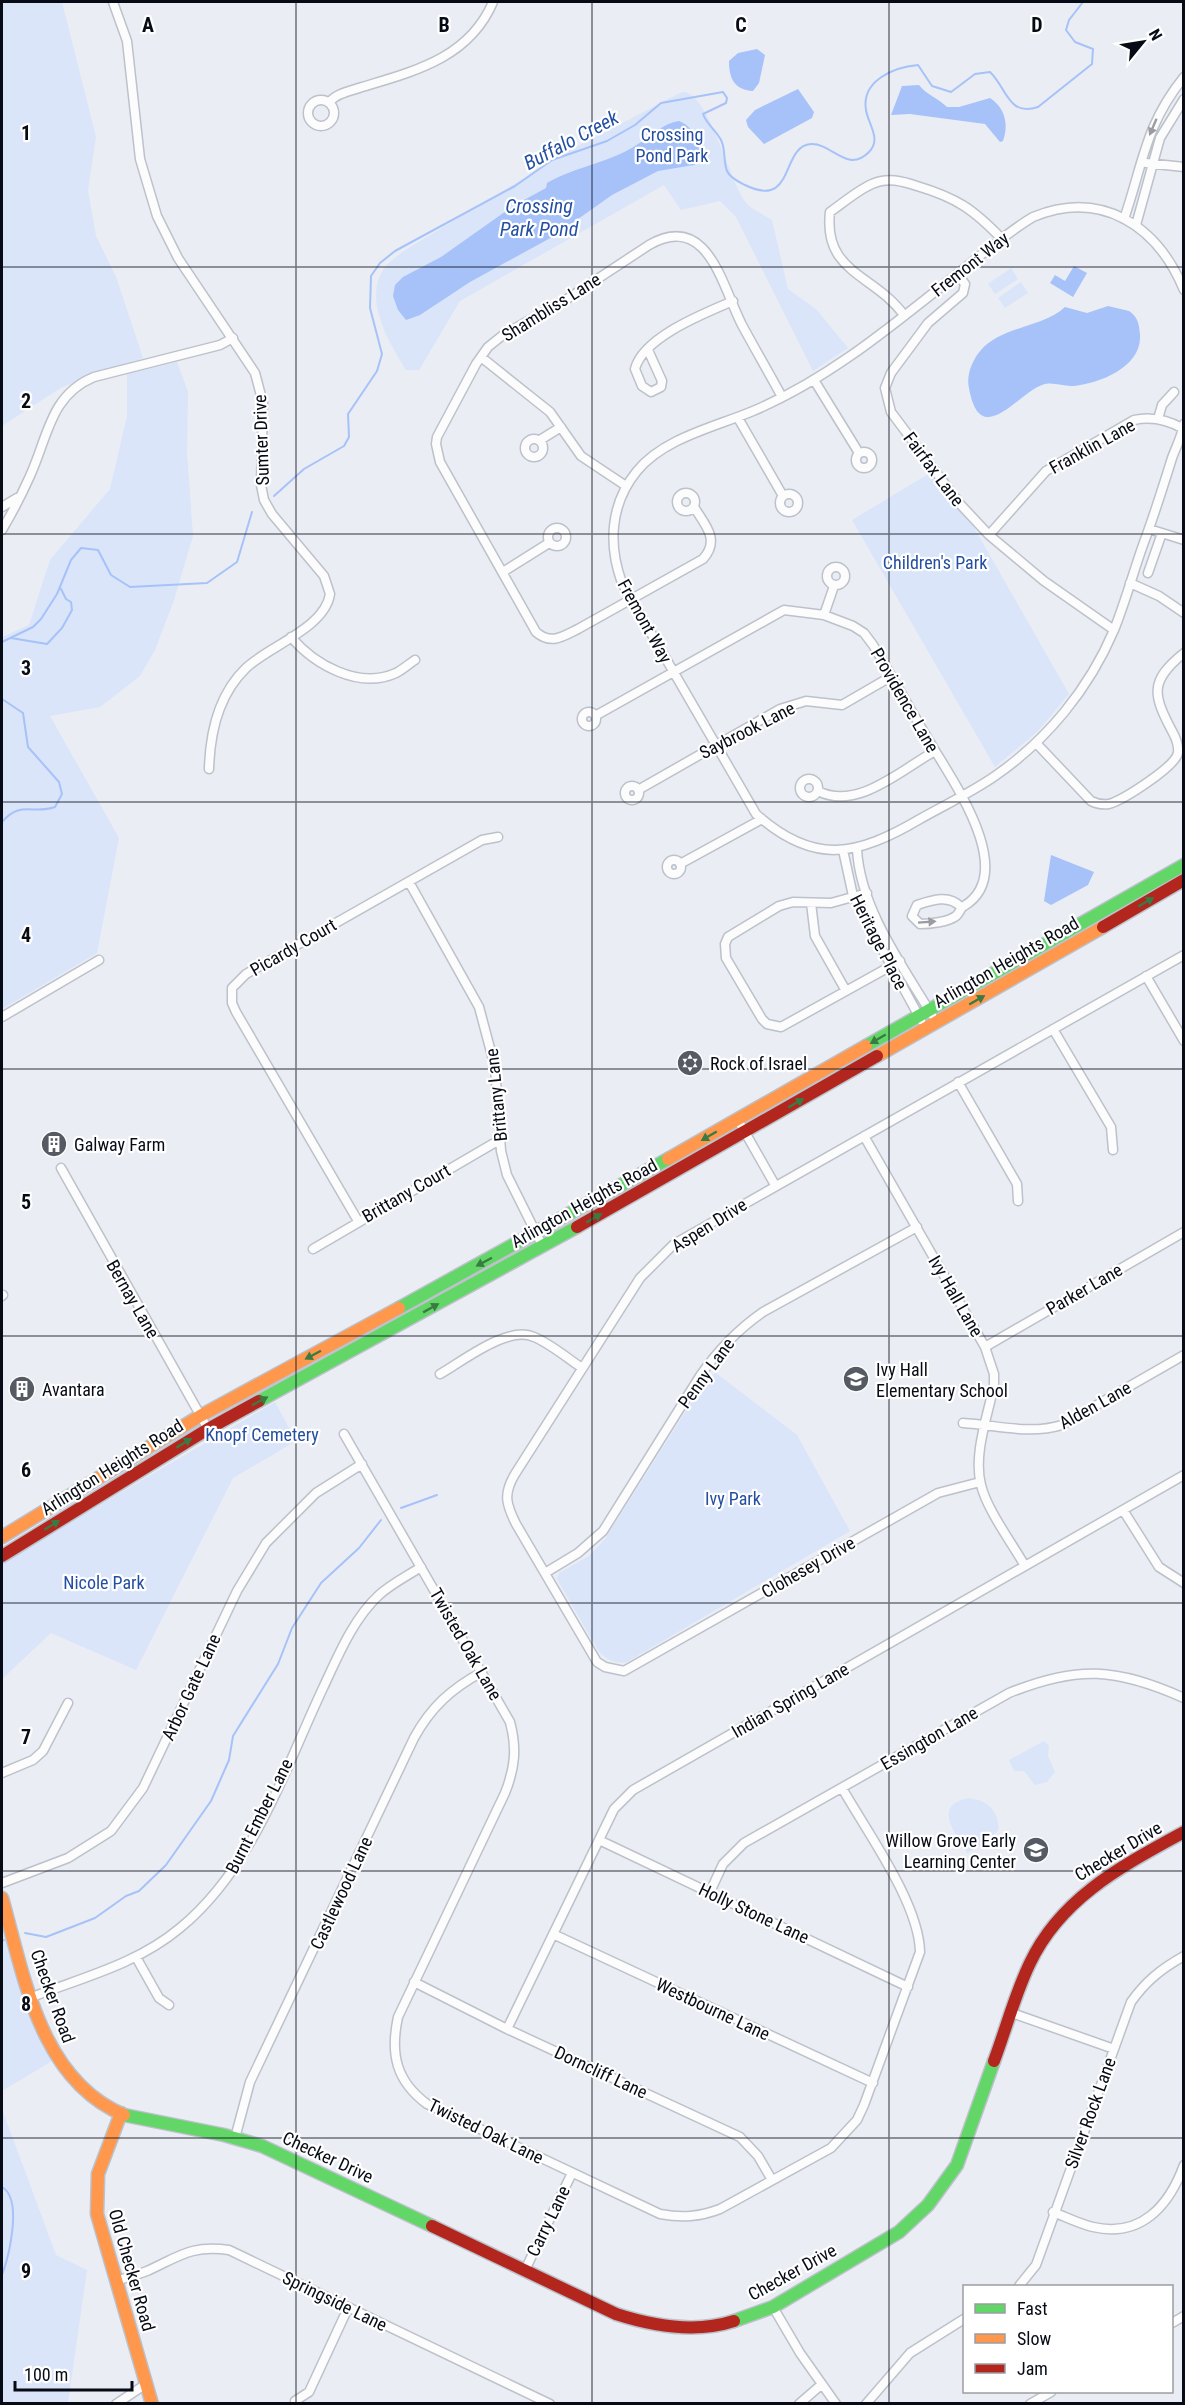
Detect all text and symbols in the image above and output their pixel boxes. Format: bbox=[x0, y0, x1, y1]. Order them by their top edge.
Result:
north arrow bbox=[1113, 12, 1173, 72]
text: A bbox=[142, 13, 154, 37]
text: B bbox=[438, 13, 450, 37]
text: C bbox=[735, 13, 747, 37]
text: D bbox=[1031, 13, 1043, 37]
text: N bbox=[1145, 26, 1166, 44]
water label: Buffalo Creek bbox=[519, 104, 624, 175]
one-way arrow bbox=[1148, 118, 1157, 135]
text: 1 bbox=[21, 121, 31, 145]
park label: Crossing Pond Park bbox=[636, 124, 708, 166]
water label: Crossing Park Pond bbox=[500, 194, 579, 241]
street label: Fremont Way bbox=[927, 227, 1013, 301]
street label: Shambliss Lane bbox=[498, 268, 604, 346]
text: 2 bbox=[21, 389, 31, 413]
street label: Sumter Drive bbox=[249, 394, 273, 486]
street label: Franklin Lane bbox=[1046, 414, 1138, 478]
street label: Fairfax Lane bbox=[899, 428, 969, 510]
park label: Children's Park bbox=[883, 552, 987, 573]
street label: Fremont Way bbox=[613, 576, 677, 667]
street label: Providence Lane bbox=[867, 644, 943, 756]
text: 3 bbox=[21, 656, 31, 680]
street label: Saybrook Lane bbox=[696, 697, 798, 763]
street label: Heritage Place bbox=[846, 891, 912, 993]
one-way arrow bbox=[1138, 897, 1155, 907]
street label: Arlington Heights Road bbox=[930, 912, 1082, 1012]
street label: Picardy Court bbox=[246, 914, 340, 980]
one-way arrow bbox=[918, 918, 937, 927]
text: 4 bbox=[21, 923, 31, 947]
one-way arrow bbox=[969, 994, 985, 1005]
one-way arrow bbox=[870, 1034, 887, 1044]
street label: Brittany Lane bbox=[481, 1047, 511, 1143]
synagogue icon: Rock of Israel bbox=[675, 1048, 705, 1078]
place label: Rock of Israel bbox=[710, 1053, 807, 1074]
one-way arrow bbox=[788, 1098, 805, 1108]
building icon: Galway Farm bbox=[39, 1129, 69, 1159]
one-way arrow bbox=[700, 1131, 717, 1141]
place label: Galway Farm bbox=[74, 1134, 165, 1155]
street label: Arlington Heights Road bbox=[507, 1154, 661, 1252]
street label: Brittany Court bbox=[358, 1159, 454, 1227]
text: 5 bbox=[21, 1190, 31, 1214]
street label: Aspen Drive bbox=[668, 1194, 750, 1256]
one-way arrow bbox=[586, 1213, 602, 1224]
street label: Ivy Hall Lane bbox=[924, 1252, 988, 1340]
street label: Bernay Lane bbox=[102, 1256, 164, 1342]
one-way arrow bbox=[475, 1257, 492, 1267]
street label: Parker Lane bbox=[1042, 1259, 1126, 1319]
one-way arrow bbox=[423, 1303, 440, 1313]
street label: Penny Lane bbox=[673, 1334, 739, 1412]
one-way arrow bbox=[304, 1350, 321, 1360]
place label: Ivy Hall Elementary School bbox=[876, 1359, 1008, 1401]
school or university icon: Ivy Hall Elementary School bbox=[841, 1364, 871, 1394]
building icon: Avantara bbox=[7, 1374, 37, 1404]
street label: Alden Lane bbox=[1055, 1377, 1135, 1433]
place label: Avantara bbox=[42, 1379, 105, 1400]
one-way arrow bbox=[252, 1396, 269, 1406]
street label: Arlington Heights Road bbox=[37, 1415, 187, 1519]
park label: Knopf Cemetery bbox=[205, 1424, 319, 1445]
one-way arrow bbox=[176, 1438, 193, 1448]
text: 6 bbox=[21, 1458, 31, 1482]
park label: Ivy Park bbox=[705, 1488, 761, 1509]
one-way arrow bbox=[43, 1520, 60, 1531]
street label: Clohesey Drive bbox=[757, 1532, 859, 1602]
park label: Nicole Park bbox=[63, 1572, 145, 1593]
street label: Twisted Oak Lane bbox=[425, 1584, 507, 1704]
street label: Arbor Gate Lane bbox=[157, 1630, 225, 1744]
street label: Indian Spring Lane bbox=[728, 1658, 852, 1742]
street label: Essington Lane bbox=[877, 1702, 981, 1774]
text: 7 bbox=[21, 1725, 31, 1749]
street label: Burnt Ember Lane bbox=[221, 1755, 297, 1877]
street label: Checker Drive bbox=[1071, 1817, 1165, 1885]
place label: Willow Grove Early Learning Center bbox=[885, 1830, 1017, 1872]
street label: Castlewood Lane bbox=[306, 1833, 376, 1953]
school or university icon: Willow Grove Early Learning Center bbox=[1021, 1835, 1051, 1865]
street label: Holly Stone Lane bbox=[696, 1878, 812, 1948]
street label: Checker Road bbox=[26, 1946, 80, 2046]
street label: Westbourne Lane bbox=[653, 1973, 773, 2045]
text: 8 bbox=[21, 1992, 31, 2016]
street label: Dorncliff Lane bbox=[551, 2041, 651, 2103]
street label: Silver Rock Lane bbox=[1060, 2055, 1120, 2171]
street label: Twisted Oak Lane bbox=[425, 2094, 547, 2168]
street label: Checker Drive bbox=[279, 2127, 377, 2187]
street label: Carry Lane bbox=[522, 2182, 574, 2260]
street label: Old Checker Road bbox=[105, 2207, 159, 2333]
street label: Checker Drive bbox=[744, 2239, 840, 2305]
text: 9 bbox=[21, 2259, 31, 2283]
street label: Springside Lane bbox=[279, 2267, 391, 2335]
legend bbox=[963, 2285, 1173, 2393]
text: Fast bbox=[1017, 2298, 1048, 2319]
text: Slow bbox=[1017, 2328, 1052, 2349]
scale bar bbox=[15, 2354, 132, 2392]
text: Jam bbox=[1017, 2358, 1048, 2379]
text: 100 m bbox=[24, 2364, 68, 2385]

